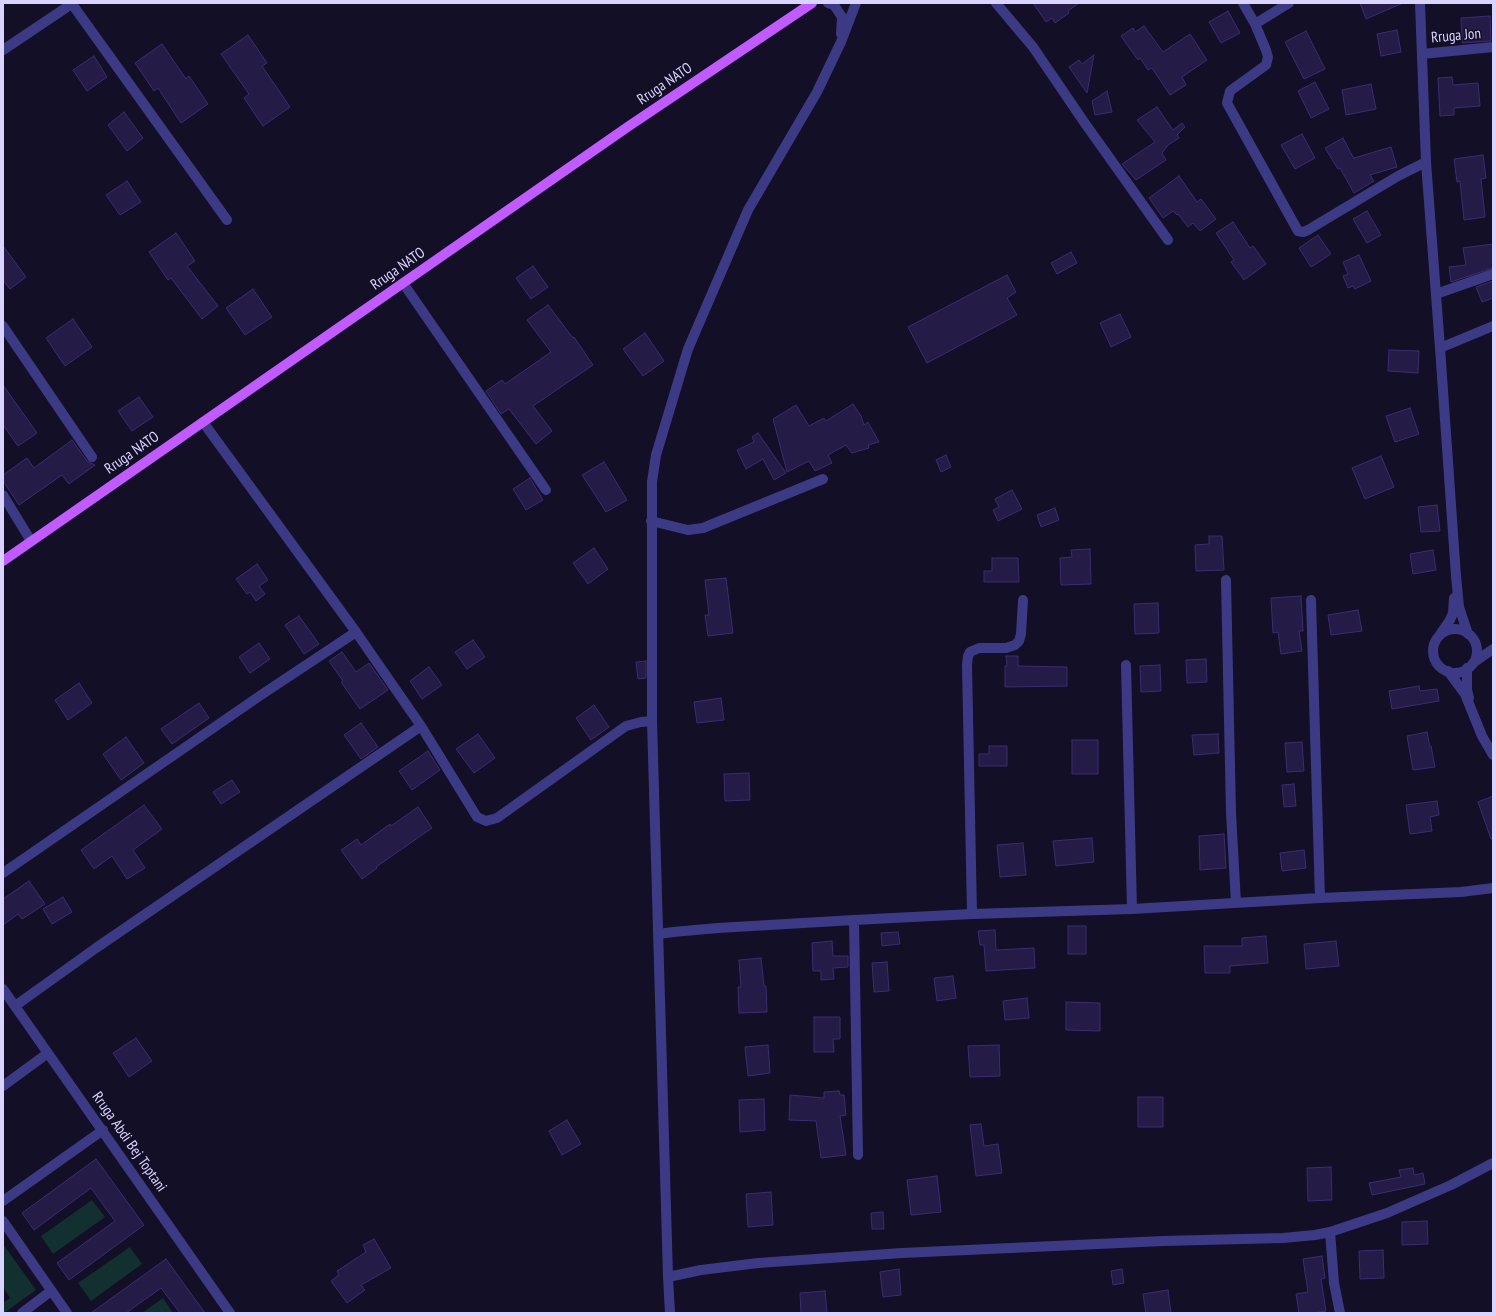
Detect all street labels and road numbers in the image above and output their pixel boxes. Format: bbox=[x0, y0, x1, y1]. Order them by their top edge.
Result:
street label: Rruga Jon bbox=[1430, 25, 1482, 47]
street label: Rruga NATO bbox=[634, 59, 696, 109]
street label: Rruga NATO bbox=[367, 244, 429, 294]
street label: Rruga NATO bbox=[101, 428, 163, 478]
street label: Rruga Abdi Bej Toptani bbox=[88, 1089, 170, 1195]

